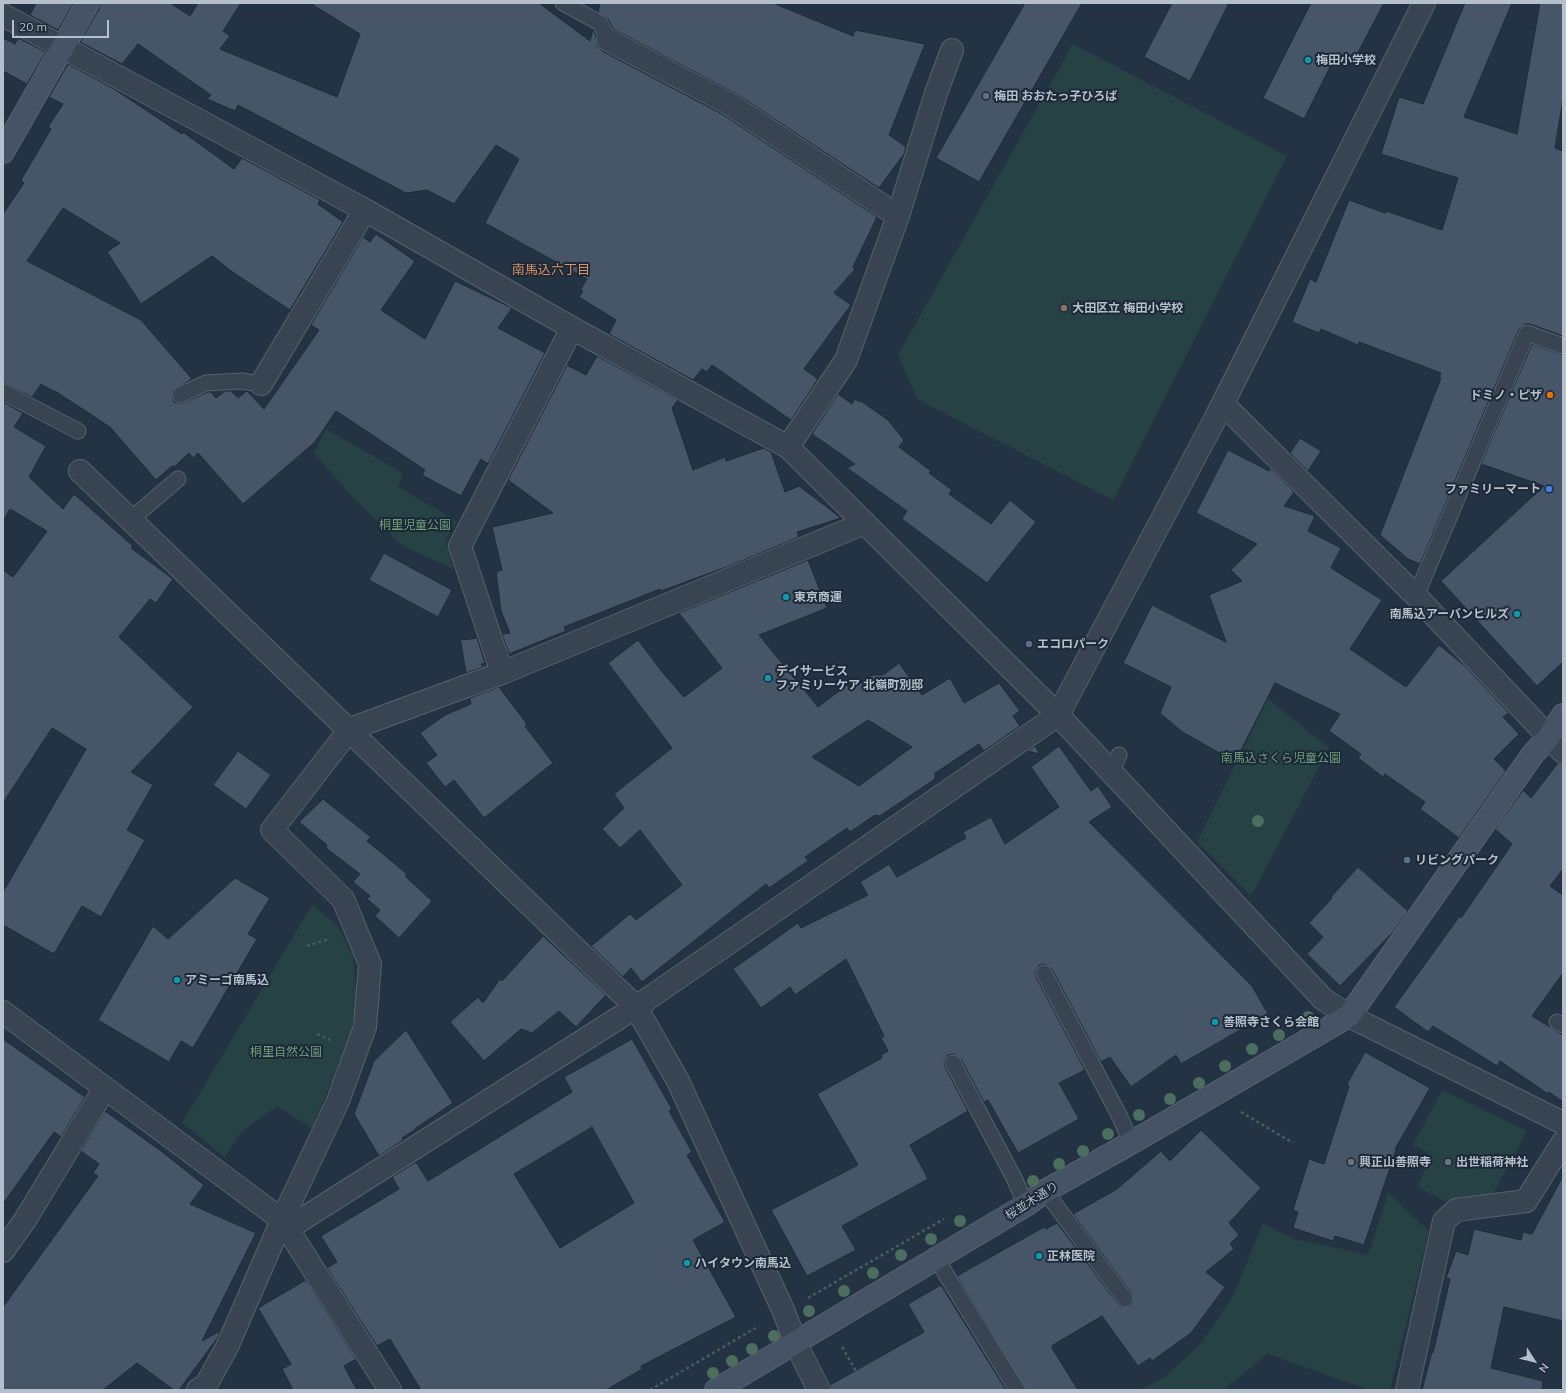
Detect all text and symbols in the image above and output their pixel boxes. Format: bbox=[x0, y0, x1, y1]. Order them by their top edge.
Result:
scale bar bbox=[14, 12, 111, 38]
text: 20 m bbox=[19, 19, 47, 34]
place label: 梅田小学校 bbox=[1316, 53, 1376, 67]
marker: 梅田小学校 bbox=[1303, 55, 1313, 65]
place label: 梅田 おおたっ子ひろば bbox=[994, 89, 1117, 103]
marker: 梅田 おおたっ子ひろば bbox=[981, 91, 991, 101]
district label: 南馬込六丁目 bbox=[512, 262, 590, 278]
place label: 大田区立 梅田小学校 bbox=[1072, 301, 1183, 315]
marker: 大田区立 梅田小学校 bbox=[1059, 303, 1069, 313]
place label: ドミノ・ピザ bbox=[1470, 388, 1542, 402]
marker: ドミノ・ピザ bbox=[1545, 390, 1555, 400]
place label: ファミリーマート bbox=[1445, 482, 1541, 496]
marker: ファミリーマート bbox=[1544, 484, 1554, 494]
park label: 桐里児童公園 bbox=[379, 518, 451, 532]
place label: 東京商運 bbox=[794, 590, 842, 604]
marker: 東京商運 bbox=[781, 592, 791, 602]
place label: 南馬込アーバンヒルズ bbox=[1390, 607, 1509, 621]
marker: 南馬込アーバンヒルズ bbox=[1512, 609, 1522, 619]
place label: エコロパーク bbox=[1037, 637, 1109, 651]
marker: エコロパーク bbox=[1024, 639, 1034, 649]
place label: デイサービス ファミリーケア 北嶺町別邸 bbox=[776, 664, 923, 692]
marker: デイサービス ファミリーケア 北嶺町別邸 bbox=[763, 673, 773, 683]
park label: 南馬込さくら児童公園 bbox=[1221, 751, 1341, 765]
place label: リビングパーク bbox=[1415, 853, 1499, 867]
marker: リビングパーク bbox=[1402, 855, 1412, 865]
place label: アミーゴ南馬込 bbox=[185, 973, 269, 987]
marker: アミーゴ南馬込 bbox=[172, 975, 182, 985]
place label: 善照寺さくら会館 bbox=[1223, 1015, 1319, 1029]
marker: 善照寺さくら会館 bbox=[1210, 1017, 1220, 1027]
park label: 桐里自然公園 bbox=[250, 1045, 322, 1059]
place label: 興正山善照寺 bbox=[1359, 1155, 1431, 1169]
place label: 出世稲荷神社 bbox=[1456, 1155, 1528, 1169]
marker: 興正山善照寺 bbox=[1346, 1157, 1356, 1167]
marker: 出世稲荷神社 bbox=[1443, 1157, 1453, 1167]
street label: 桜並木通り bbox=[1003, 1179, 1061, 1223]
place label: 正林医院 bbox=[1047, 1249, 1095, 1263]
marker: 正林医院 bbox=[1034, 1251, 1044, 1261]
place label: ハイタウン南馬込 bbox=[695, 1256, 791, 1270]
marker: ハイタウン南馬込 bbox=[682, 1258, 692, 1268]
north arrow bbox=[1514, 1341, 1554, 1381]
text: N bbox=[1536, 1361, 1552, 1376]

